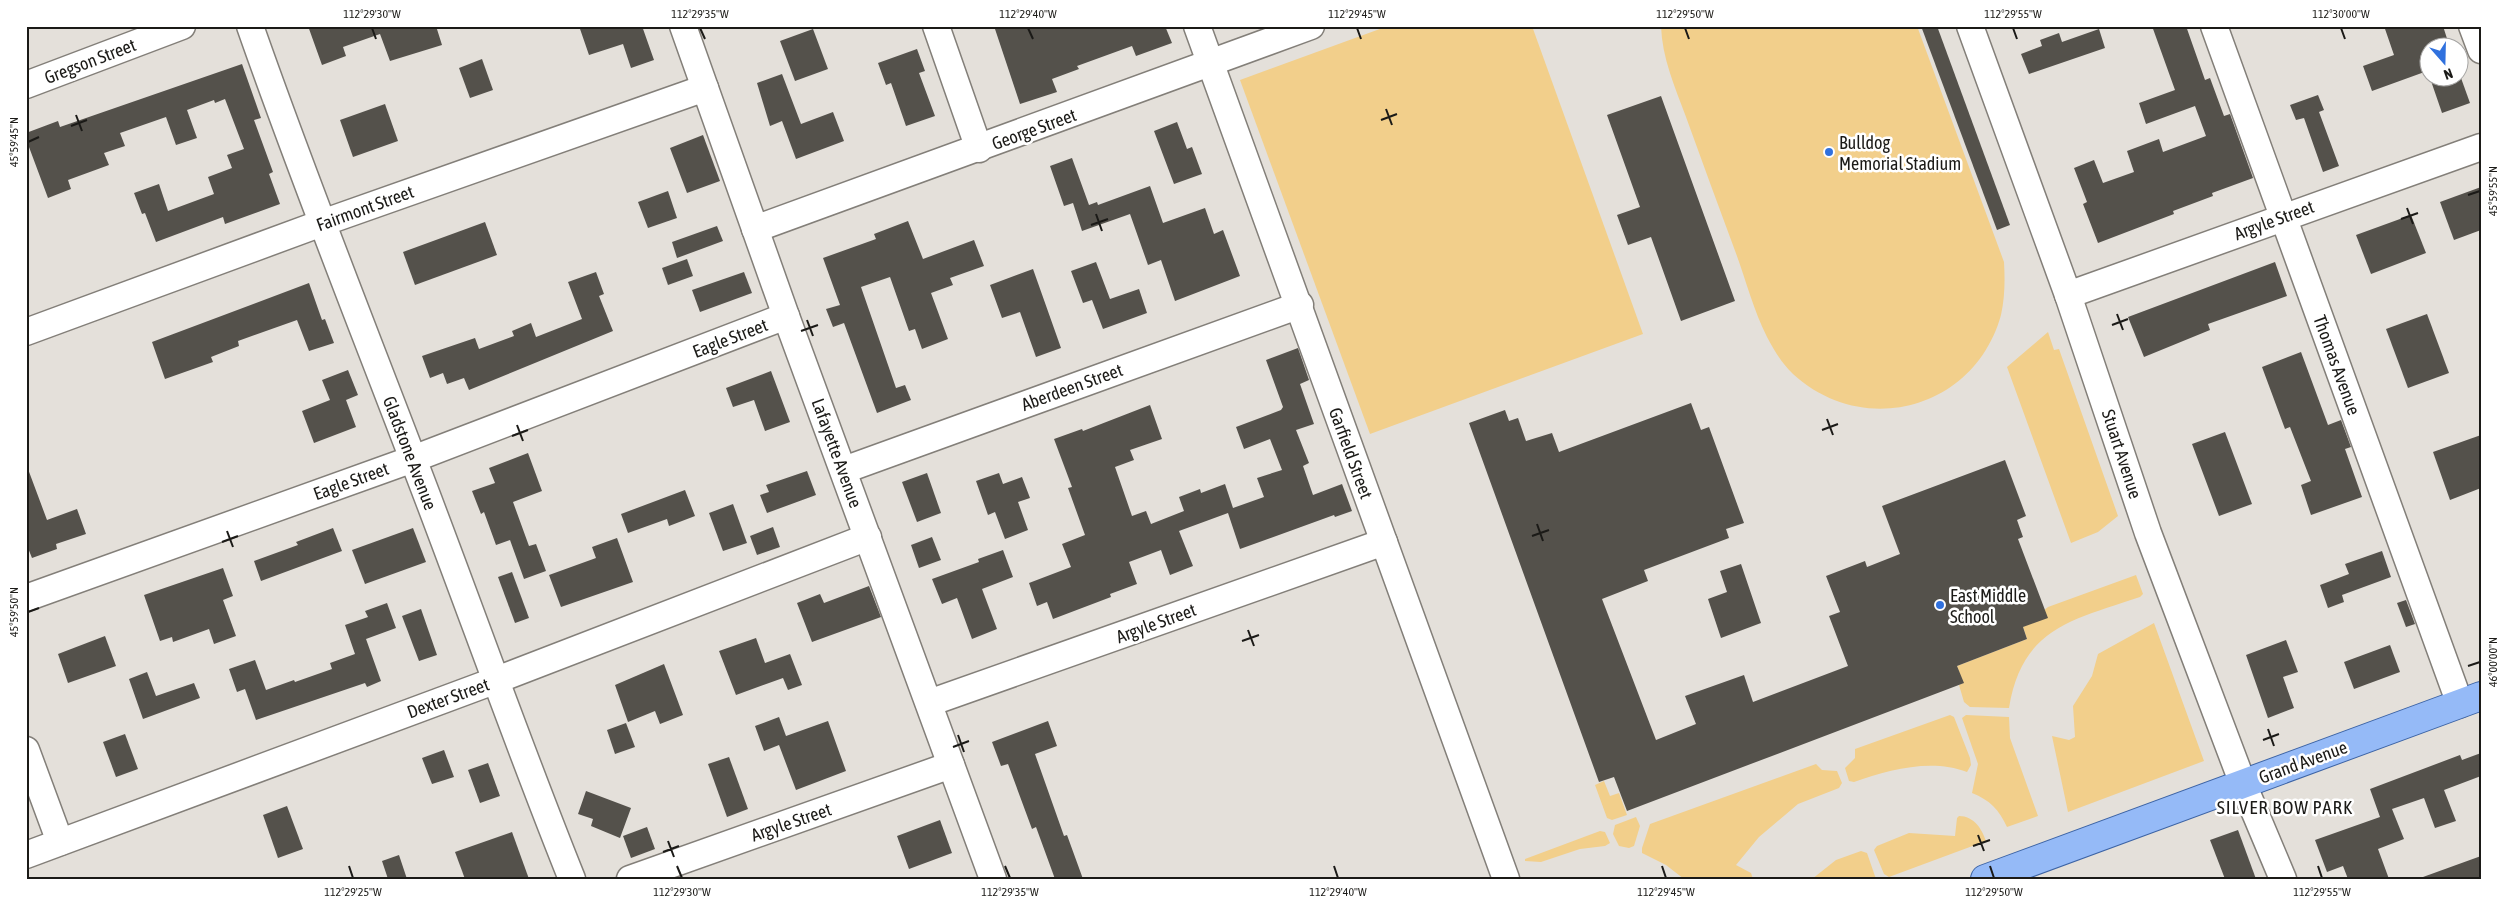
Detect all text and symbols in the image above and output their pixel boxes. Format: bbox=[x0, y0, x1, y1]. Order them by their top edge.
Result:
text: 112°29'30"W bbox=[343, 7, 401, 21]
text: 112°29'35"W bbox=[671, 7, 729, 21]
text: 112°29'40"W bbox=[999, 7, 1057, 21]
text: 112°29'45"W bbox=[1328, 7, 1386, 21]
text: 112°29'50"W bbox=[1656, 7, 1714, 21]
text: 112°29'55"W bbox=[1984, 7, 2042, 21]
text: 112°30'00"W bbox=[2312, 7, 2370, 21]
street label: Gregson Street bbox=[41, 34, 139, 88]
north arrow bbox=[2420, 38, 2470, 88]
text: N bbox=[2442, 65, 2455, 83]
street label: George Street bbox=[989, 104, 1079, 154]
text: 45°59'45"N bbox=[7, 117, 21, 167]
place label: Bulldog Memorial Stadium bbox=[1839, 132, 1961, 174]
marker: Bulldog Memorial Stadium bbox=[1823, 146, 1835, 158]
text: 45°59'55"N bbox=[2486, 166, 2500, 216]
street label: Fairmont Street bbox=[313, 181, 417, 235]
street label: Argyle Street bbox=[2231, 196, 2317, 244]
street label: Thomas Avenue bbox=[2309, 312, 2365, 418]
street label: Eagle Street bbox=[690, 314, 770, 362]
street label: Aberdeen Street bbox=[1018, 359, 1126, 415]
street label: Gladstone Avenue bbox=[379, 393, 441, 513]
street label: Lafayette Avenue bbox=[808, 396, 866, 510]
street label: Garfield Street bbox=[1325, 405, 1377, 501]
street label: Stuart Avenue bbox=[2098, 407, 2146, 501]
street label: Eagle Street bbox=[311, 458, 391, 504]
place label: East Middle School bbox=[1950, 585, 2026, 627]
text: 45°59'50"N bbox=[7, 587, 21, 637]
street label: Argyle Street bbox=[1113, 599, 1199, 647]
marker: East Middle School bbox=[1934, 599, 1946, 611]
text: 46°00'00"N bbox=[2486, 637, 2500, 687]
street label: Dexter Street bbox=[404, 673, 492, 723]
street label: Grand Avenue bbox=[2256, 736, 2350, 788]
district label: SILVER BOW PARK bbox=[2217, 796, 2353, 818]
street label: Argyle Street bbox=[748, 798, 834, 846]
text: 112°29'25"W bbox=[324, 885, 382, 899]
text: 112°29'30"W bbox=[653, 885, 711, 899]
text: 112°29'35"W bbox=[981, 885, 1039, 899]
text: 112°29'40"W bbox=[1309, 885, 1367, 899]
text: 112°29'45"W bbox=[1637, 885, 1695, 899]
text: 112°29'50"W bbox=[1965, 885, 2023, 899]
text: 112°29'55"W bbox=[2293, 885, 2351, 899]

